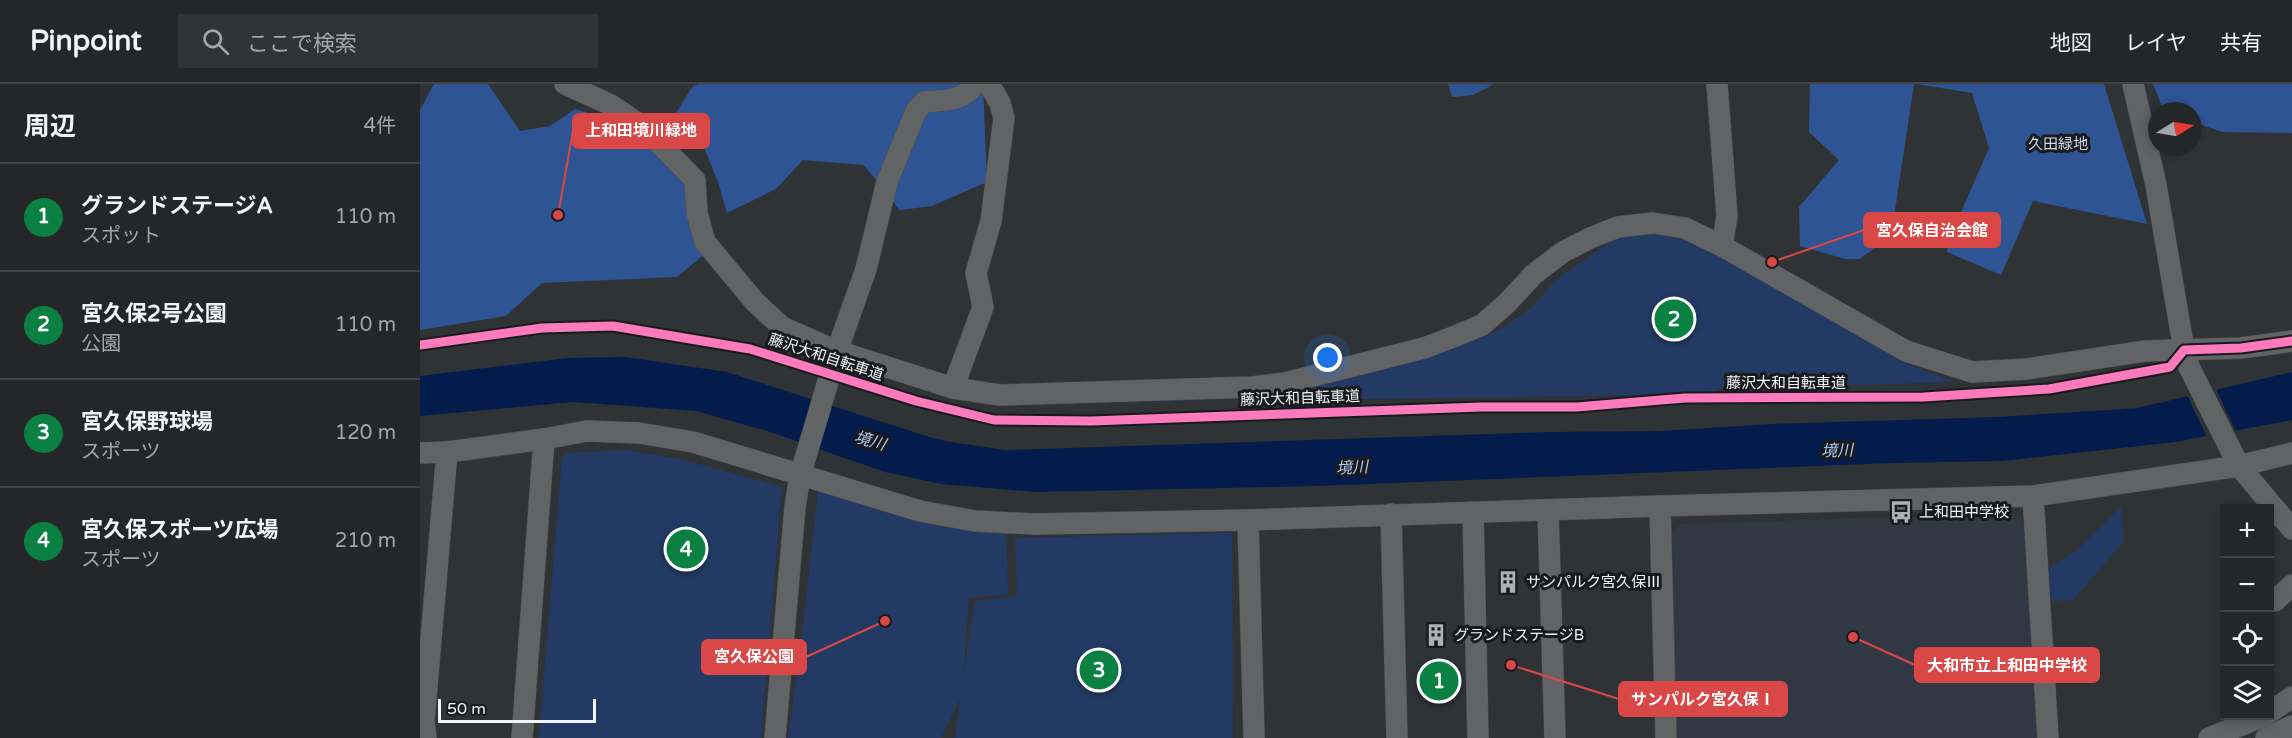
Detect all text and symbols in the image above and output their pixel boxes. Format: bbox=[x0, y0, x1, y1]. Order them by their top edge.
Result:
search box bbox=[178, 14, 598, 68]
text: Pinpoint bbox=[30, 24, 142, 58]
icon: search bbox=[199, 25, 232, 58]
text: ここで検索 bbox=[247, 31, 357, 57]
text: 地図 bbox=[2050, 31, 2092, 56]
text: レイヤ bbox=[2125, 31, 2187, 56]
text: 共有 bbox=[2220, 31, 2262, 56]
north arrow bbox=[2148, 102, 2202, 156]
text: 周辺 bbox=[24, 111, 76, 142]
text: 4件 bbox=[363, 114, 396, 138]
callout: 上和田境川緑地 bbox=[573, 114, 709, 148]
text: 上和田境川緑地 bbox=[585, 121, 697, 141]
park label: 久田緑地 bbox=[2028, 135, 2088, 153]
text: グランドステージA bbox=[81, 193, 273, 219]
text: 1 bbox=[37, 205, 50, 229]
text: 110 m bbox=[335, 205, 396, 229]
callout: 宮久保自治会館 bbox=[1864, 213, 2000, 247]
text: 宮久保自治会館 bbox=[1876, 221, 1988, 241]
text: スポット bbox=[81, 224, 161, 248]
pin: 2 bbox=[1654, 296, 1694, 342]
text: 宮久保2号公園 bbox=[81, 301, 227, 327]
text: 2 bbox=[37, 313, 50, 337]
text: 110 m bbox=[335, 313, 396, 337]
street label: 藤沢大和自転車道 bbox=[766, 330, 886, 384]
text: 公園 bbox=[81, 332, 121, 356]
your location bbox=[1313, 343, 1342, 372]
street label: 藤沢大和自転車道 bbox=[1726, 374, 1846, 392]
street label: 藤沢大和自転車道 bbox=[1240, 387, 1360, 409]
text: 宮久保野球場 bbox=[81, 409, 213, 435]
text: 3 bbox=[37, 421, 50, 445]
text: 120 m bbox=[335, 421, 396, 445]
water label: 境川 bbox=[852, 427, 890, 456]
text: スポーツ bbox=[81, 440, 161, 464]
water label: 境川 bbox=[1821, 440, 1855, 462]
water label: 境川 bbox=[1335, 457, 1370, 479]
bus stop icon: 上和田中学校 bbox=[1888, 499, 1914, 525]
place label: 上和田中学校 bbox=[1919, 503, 2009, 521]
map controls bbox=[2220, 504, 2274, 720]
button: + bbox=[2220, 504, 2274, 558]
text: 宮久保スポーツ広場 bbox=[81, 517, 279, 543]
pin: 4 bbox=[666, 526, 706, 572]
text: 4 bbox=[37, 529, 50, 553]
text: 210 m bbox=[335, 529, 396, 553]
text: スポーツ bbox=[81, 548, 161, 572]
button: − bbox=[2220, 558, 2274, 612]
building icon: サンパルク宮久保Ⅲ bbox=[1495, 569, 1521, 595]
place label: サンパルク宮久保Ⅲ bbox=[1526, 573, 1661, 591]
button: locate bbox=[2220, 612, 2274, 666]
building icon: グランドステージB bbox=[1423, 622, 1449, 648]
place label: グランドステージB bbox=[1454, 626, 1584, 644]
callout: 宮久保公園 bbox=[702, 640, 806, 674]
text: 宮久保公園 bbox=[714, 647, 794, 667]
pin: 3 bbox=[1080, 648, 1118, 692]
callout: 大和市立上和田中学校 bbox=[1915, 648, 2099, 682]
text: 大和市立上和田中学校 bbox=[1927, 656, 2087, 676]
pin: 1 bbox=[1420, 658, 1458, 704]
button: layers bbox=[2220, 666, 2274, 720]
callout: サンパルク宮久保Ⅰ bbox=[1619, 682, 1787, 716]
text: サンパルク宮久保Ⅰ bbox=[1631, 690, 1775, 710]
scale bar bbox=[438, 696, 596, 724]
text: 50 m bbox=[447, 699, 486, 719]

